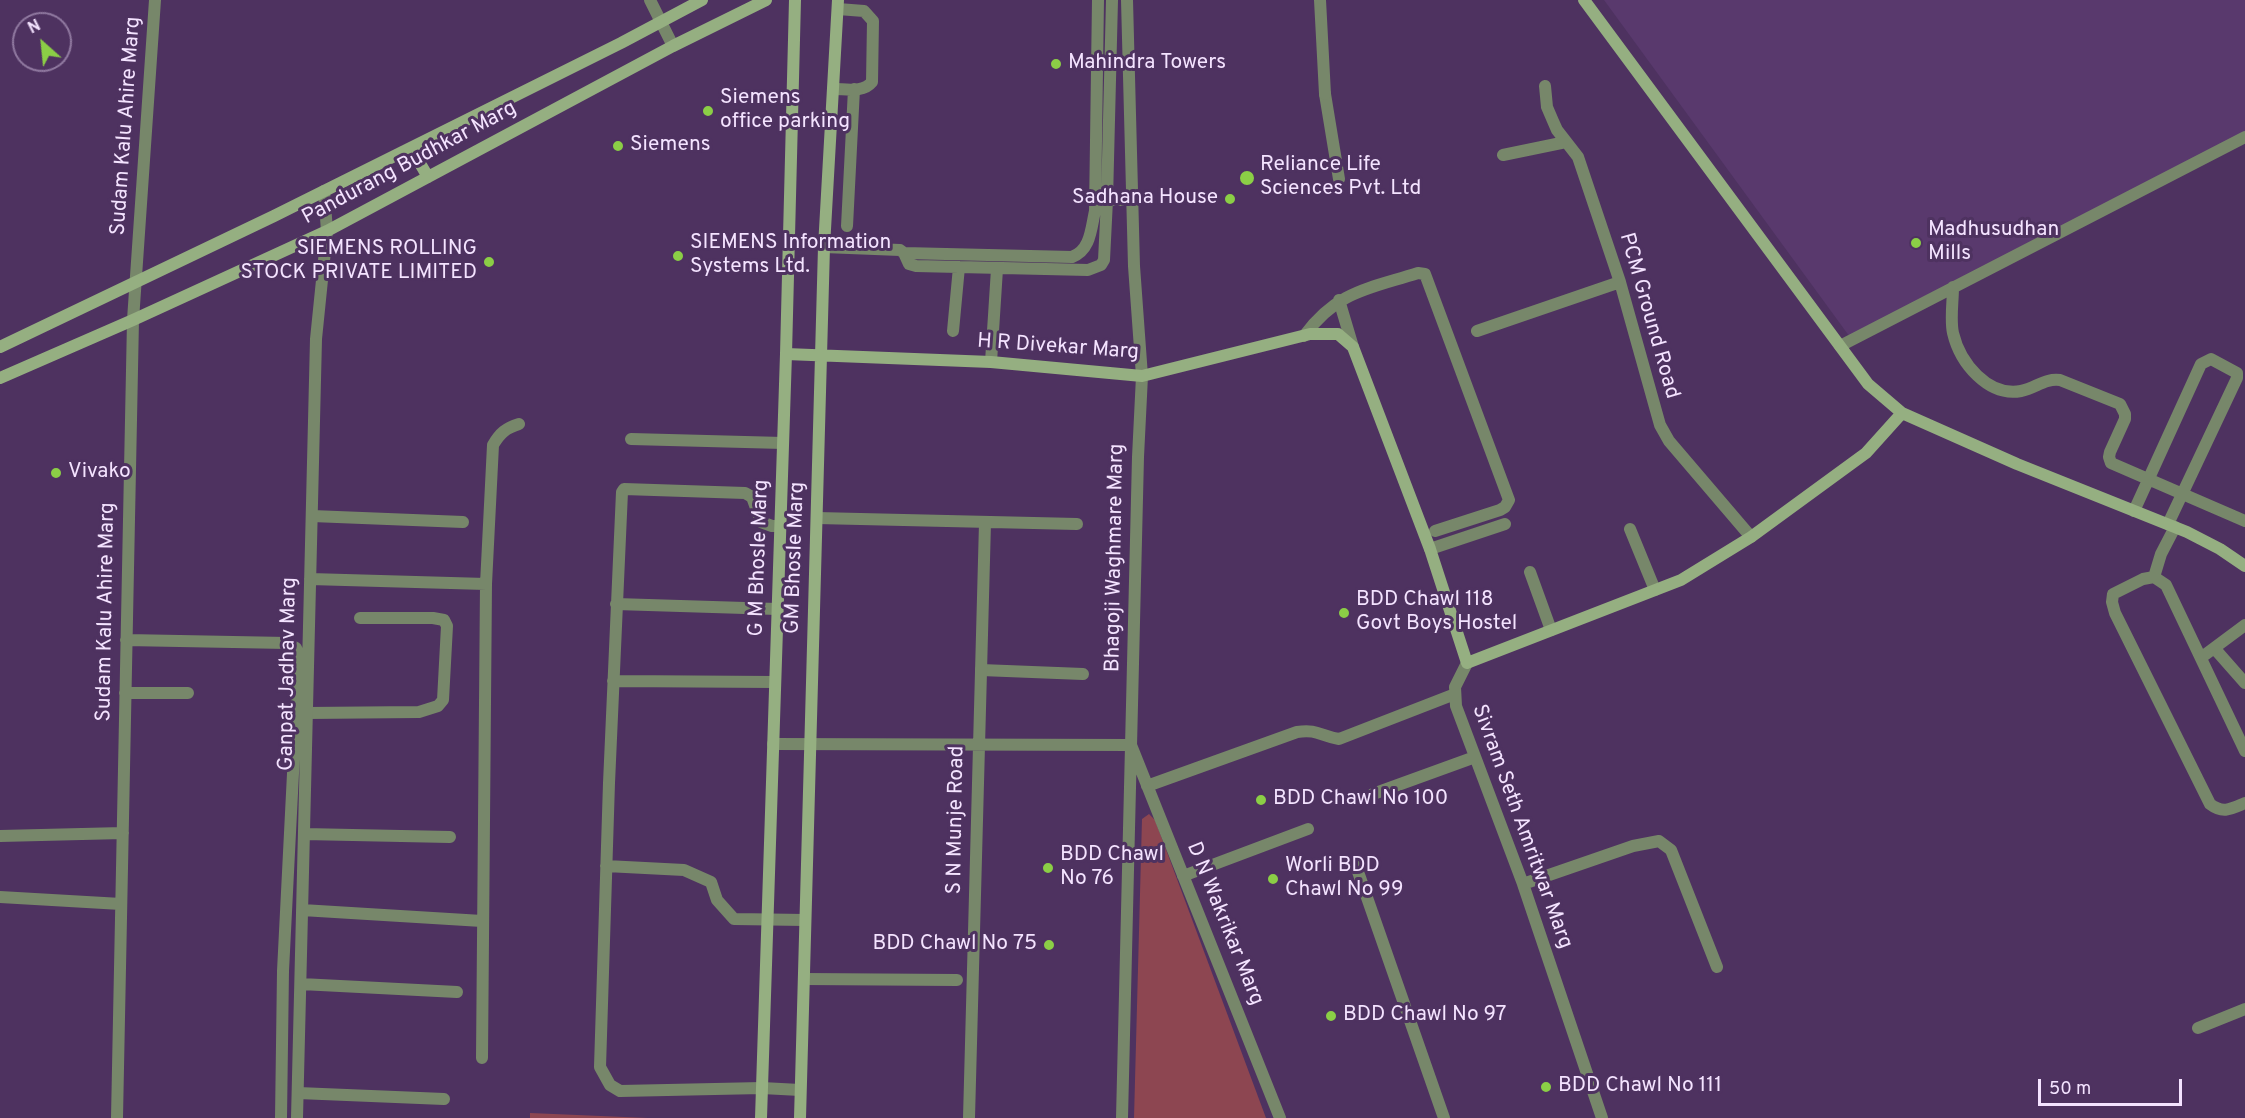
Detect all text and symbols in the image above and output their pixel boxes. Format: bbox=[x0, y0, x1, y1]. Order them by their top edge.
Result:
north arrow bbox=[12, 12, 72, 72]
text: N bbox=[25, 16, 44, 39]
street label: Sudam Kalu Ahire Marg bbox=[107, 16, 147, 236]
place label: Mahindra Towers bbox=[1068, 51, 1226, 77]
marker: Mahindra Towers bbox=[1049, 57, 1063, 71]
place label: Siemens office parking bbox=[720, 86, 850, 136]
street label: Pandurang Budhkar Marg bbox=[298, 97, 522, 231]
marker: Siemens office parking bbox=[701, 104, 715, 118]
place label: Siemens bbox=[630, 133, 711, 159]
marker: Siemens bbox=[611, 139, 625, 153]
place label: Reliance Life Sciences Pvt. Ltd bbox=[1260, 153, 1421, 203]
marker: Reliance Life Sciences Pvt. Ltd bbox=[1238, 169, 1256, 187]
place label: Sadhana House bbox=[1072, 186, 1218, 212]
marker: Sadhana House bbox=[1223, 192, 1237, 206]
place label: Madhusudhan Mills bbox=[1928, 218, 2059, 268]
street label: PCM Ground Road bbox=[1612, 230, 1684, 402]
place label: SIEMENS Information Systems Ltd. bbox=[690, 231, 891, 281]
marker: Madhusudhan Mills bbox=[1909, 236, 1923, 250]
place label: SIEMENS ROLLING STOCK PRIVATE LIMITED bbox=[240, 237, 477, 287]
marker: SIEMENS Information Systems Ltd. bbox=[671, 249, 685, 263]
marker: SIEMENS ROLLING STOCK PRIVATE LIMITED bbox=[482, 255, 496, 269]
street label: H R Divekar Marg bbox=[976, 330, 1140, 366]
street label: Bhagoji Waghmare Marg bbox=[1101, 443, 1131, 673]
place label: Vivako bbox=[68, 460, 131, 486]
marker: Vivako bbox=[49, 466, 63, 480]
street label: G M Bhosle Marg bbox=[745, 479, 775, 637]
street label: GM Bhosle Marg bbox=[781, 481, 811, 635]
street label: Sudam Kalu Ahire Marg bbox=[92, 502, 122, 722]
street label: Ganpat Jadhav Marg bbox=[275, 577, 303, 771]
place label: BDD Chawl 118 Govt Boys Hostel bbox=[1356, 588, 1517, 638]
marker: BDD Chawl 118 Govt Boys Hostel bbox=[1337, 606, 1351, 620]
street label: Sivram Seth Amritwar Marg bbox=[1465, 702, 1577, 952]
street label: S N Munje Road bbox=[943, 745, 971, 895]
place label: BDD Chawl No 100 bbox=[1273, 787, 1448, 813]
marker: BDD Chawl No 100 bbox=[1254, 793, 1268, 807]
street label: D N Wakrikar Marg bbox=[1180, 839, 1268, 1009]
place label: BDD Chawl No 76 bbox=[1060, 843, 1164, 893]
place label: Worli BDD Chawl No 99 bbox=[1285, 854, 1403, 904]
marker: BDD Chawl No 76 bbox=[1041, 861, 1055, 875]
marker: Worli BDD Chawl No 99 bbox=[1266, 872, 1280, 886]
place label: BDD Chawl No 75 bbox=[872, 932, 1037, 958]
marker: BDD Chawl No 75 bbox=[1042, 938, 1056, 952]
place label: BDD Chawl No 97 bbox=[1343, 1003, 1506, 1029]
marker: BDD Chawl No 97 bbox=[1324, 1009, 1338, 1023]
scale bar bbox=[2041, 1067, 2185, 1105]
place label: BDD Chawl No 111 bbox=[1558, 1074, 1722, 1100]
text: 50 m bbox=[2049, 1078, 2091, 1101]
marker: BDD Chawl No 111 bbox=[1539, 1080, 1553, 1094]

